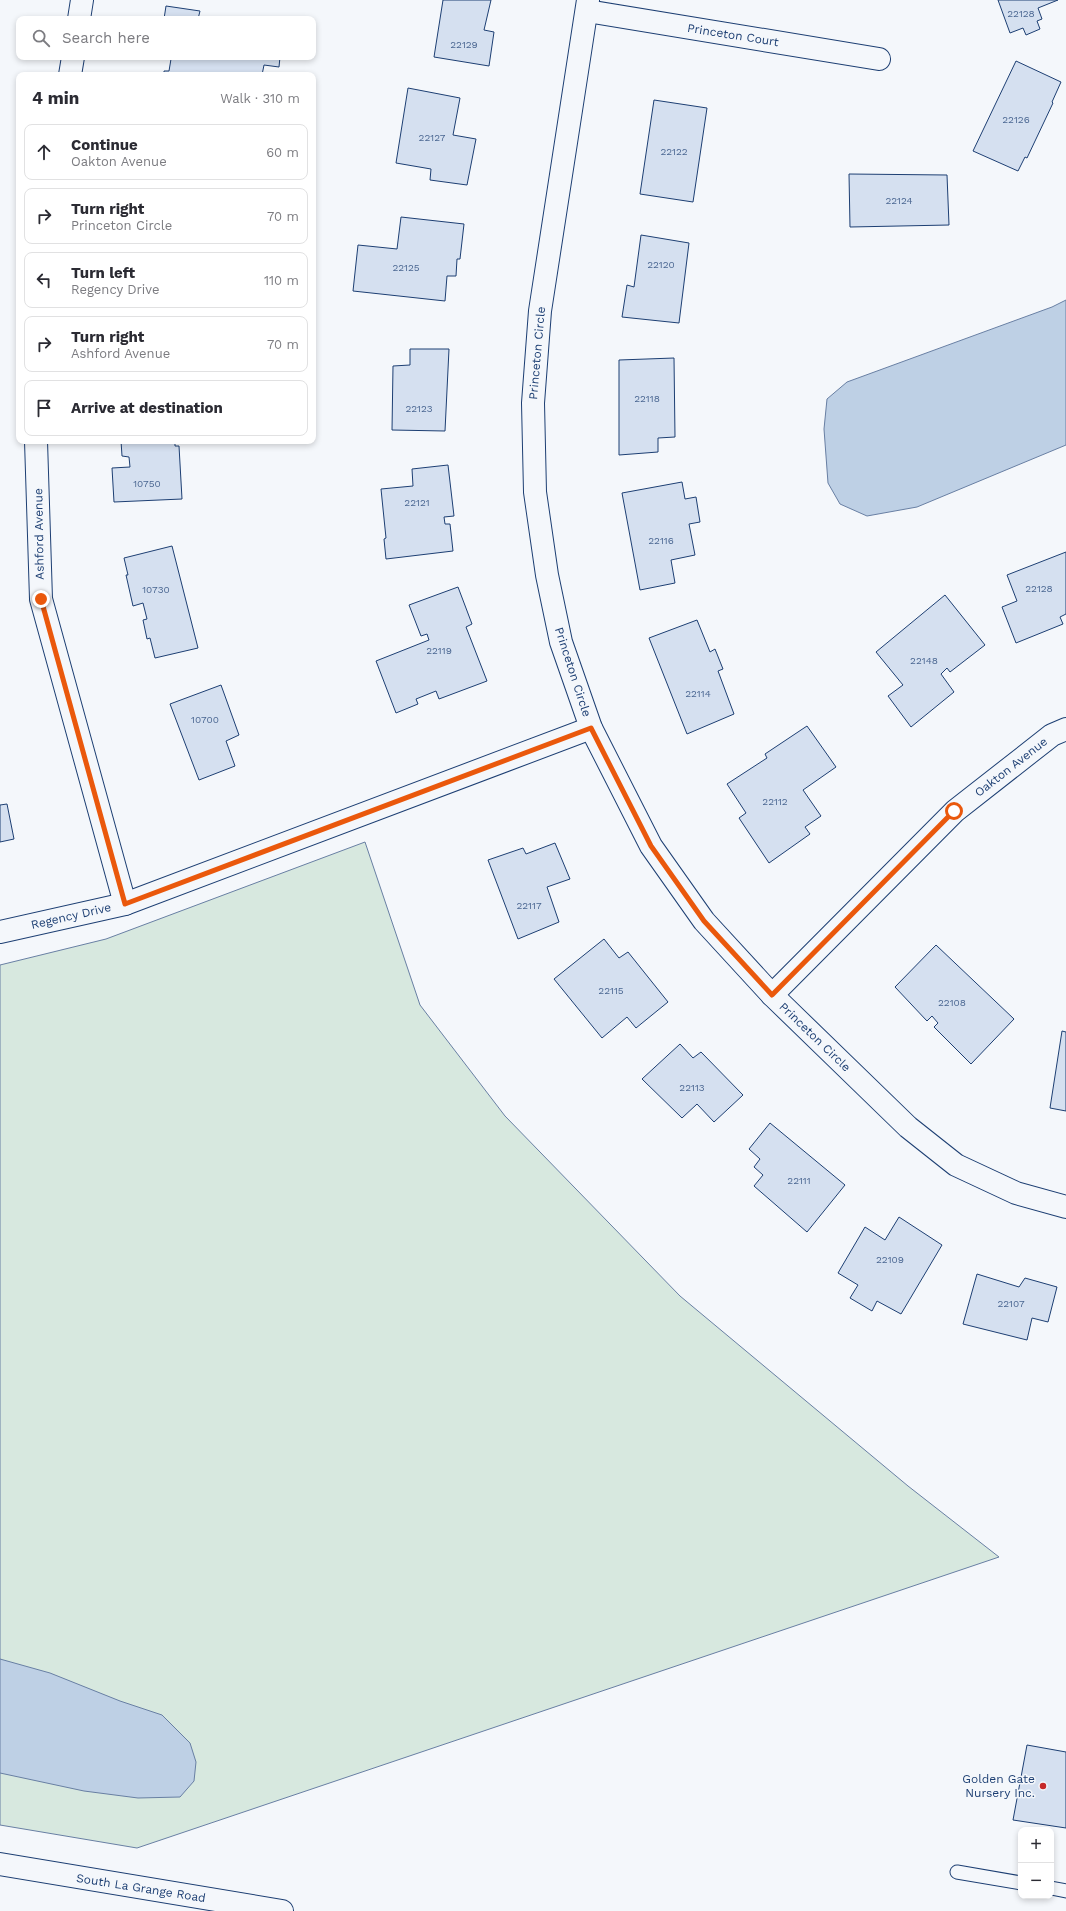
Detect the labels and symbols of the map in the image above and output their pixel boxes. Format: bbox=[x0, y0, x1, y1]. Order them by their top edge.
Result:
house number: 22128 bbox=[1007, 8, 1035, 19]
street label: Princeton Court bbox=[686, 21, 780, 49]
house number: 22129 bbox=[450, 39, 478, 50]
house number: 22126 bbox=[1002, 114, 1030, 125]
house number: 22127 bbox=[419, 132, 446, 143]
house number: 22122 bbox=[660, 146, 688, 157]
house number: 22124 bbox=[885, 195, 913, 206]
house number: 22120 bbox=[647, 259, 675, 270]
house number: 22125 bbox=[392, 262, 420, 273]
street label: Princeton Circle bbox=[526, 306, 548, 400]
house number: 22118 bbox=[634, 393, 660, 404]
house number: 22123 bbox=[405, 403, 433, 414]
house number: 10750 bbox=[133, 478, 161, 489]
street label: Ashford Avenue bbox=[31, 488, 47, 580]
house number: 22121 bbox=[404, 497, 430, 508]
house number: 22116 bbox=[648, 535, 674, 546]
house number: 22128 bbox=[1025, 583, 1053, 594]
house number: 10730 bbox=[142, 584, 170, 595]
route end bbox=[32, 590, 50, 608]
street label: Princeton Circle bbox=[552, 625, 594, 719]
house number: 22119 bbox=[426, 645, 452, 656]
house number: 22148 bbox=[910, 655, 938, 666]
house number: 22114 bbox=[685, 688, 711, 699]
house number: 10700 bbox=[191, 714, 219, 725]
street label: Oakton Avenue bbox=[972, 734, 1050, 800]
house number: 22112 bbox=[762, 796, 788, 807]
route start bbox=[945, 802, 963, 820]
street label: Regency Drive bbox=[30, 900, 112, 932]
house number: 22117 bbox=[516, 900, 542, 911]
house number: 22115 bbox=[598, 985, 624, 996]
house number: 22108 bbox=[938, 997, 966, 1008]
street label: Princeton Circle bbox=[777, 999, 854, 1075]
house number: 22113 bbox=[679, 1082, 705, 1093]
house number: 22111 bbox=[787, 1175, 811, 1186]
house number: 22109 bbox=[876, 1254, 904, 1265]
house number: 22107 bbox=[997, 1298, 1025, 1309]
place label: Golden Gate Nursery Inc. bbox=[962, 1772, 1035, 1800]
marker: Golden Gate Nursery Inc. bbox=[1038, 1781, 1048, 1791]
street label: South La Grange Road bbox=[75, 1871, 207, 1905]

